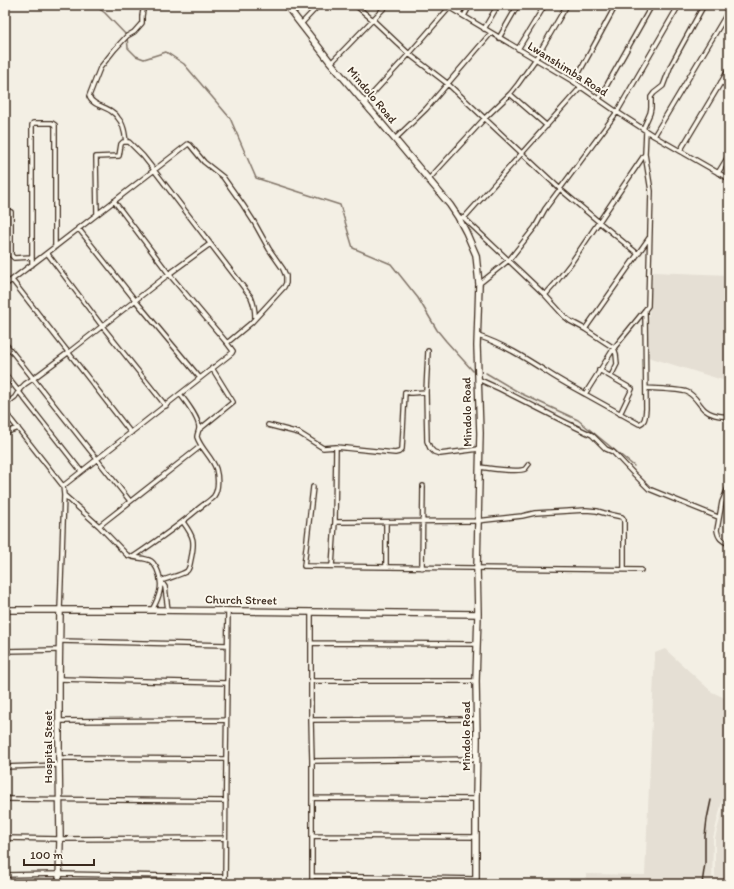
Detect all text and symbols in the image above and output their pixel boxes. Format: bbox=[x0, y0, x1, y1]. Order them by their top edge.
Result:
street label: Lwanshimba Road bbox=[525, 39, 611, 100]
street label: Mindolo Road bbox=[344, 64, 400, 127]
street label: Mindolo Road bbox=[459, 377, 475, 447]
street label: Church Street bbox=[205, 592, 278, 608]
street label: Mindolo Road bbox=[459, 701, 473, 771]
street label: Hospital Steet bbox=[41, 710, 55, 783]
scale bar bbox=[24, 841, 94, 867]
text: 100 m bbox=[30, 848, 63, 862]

